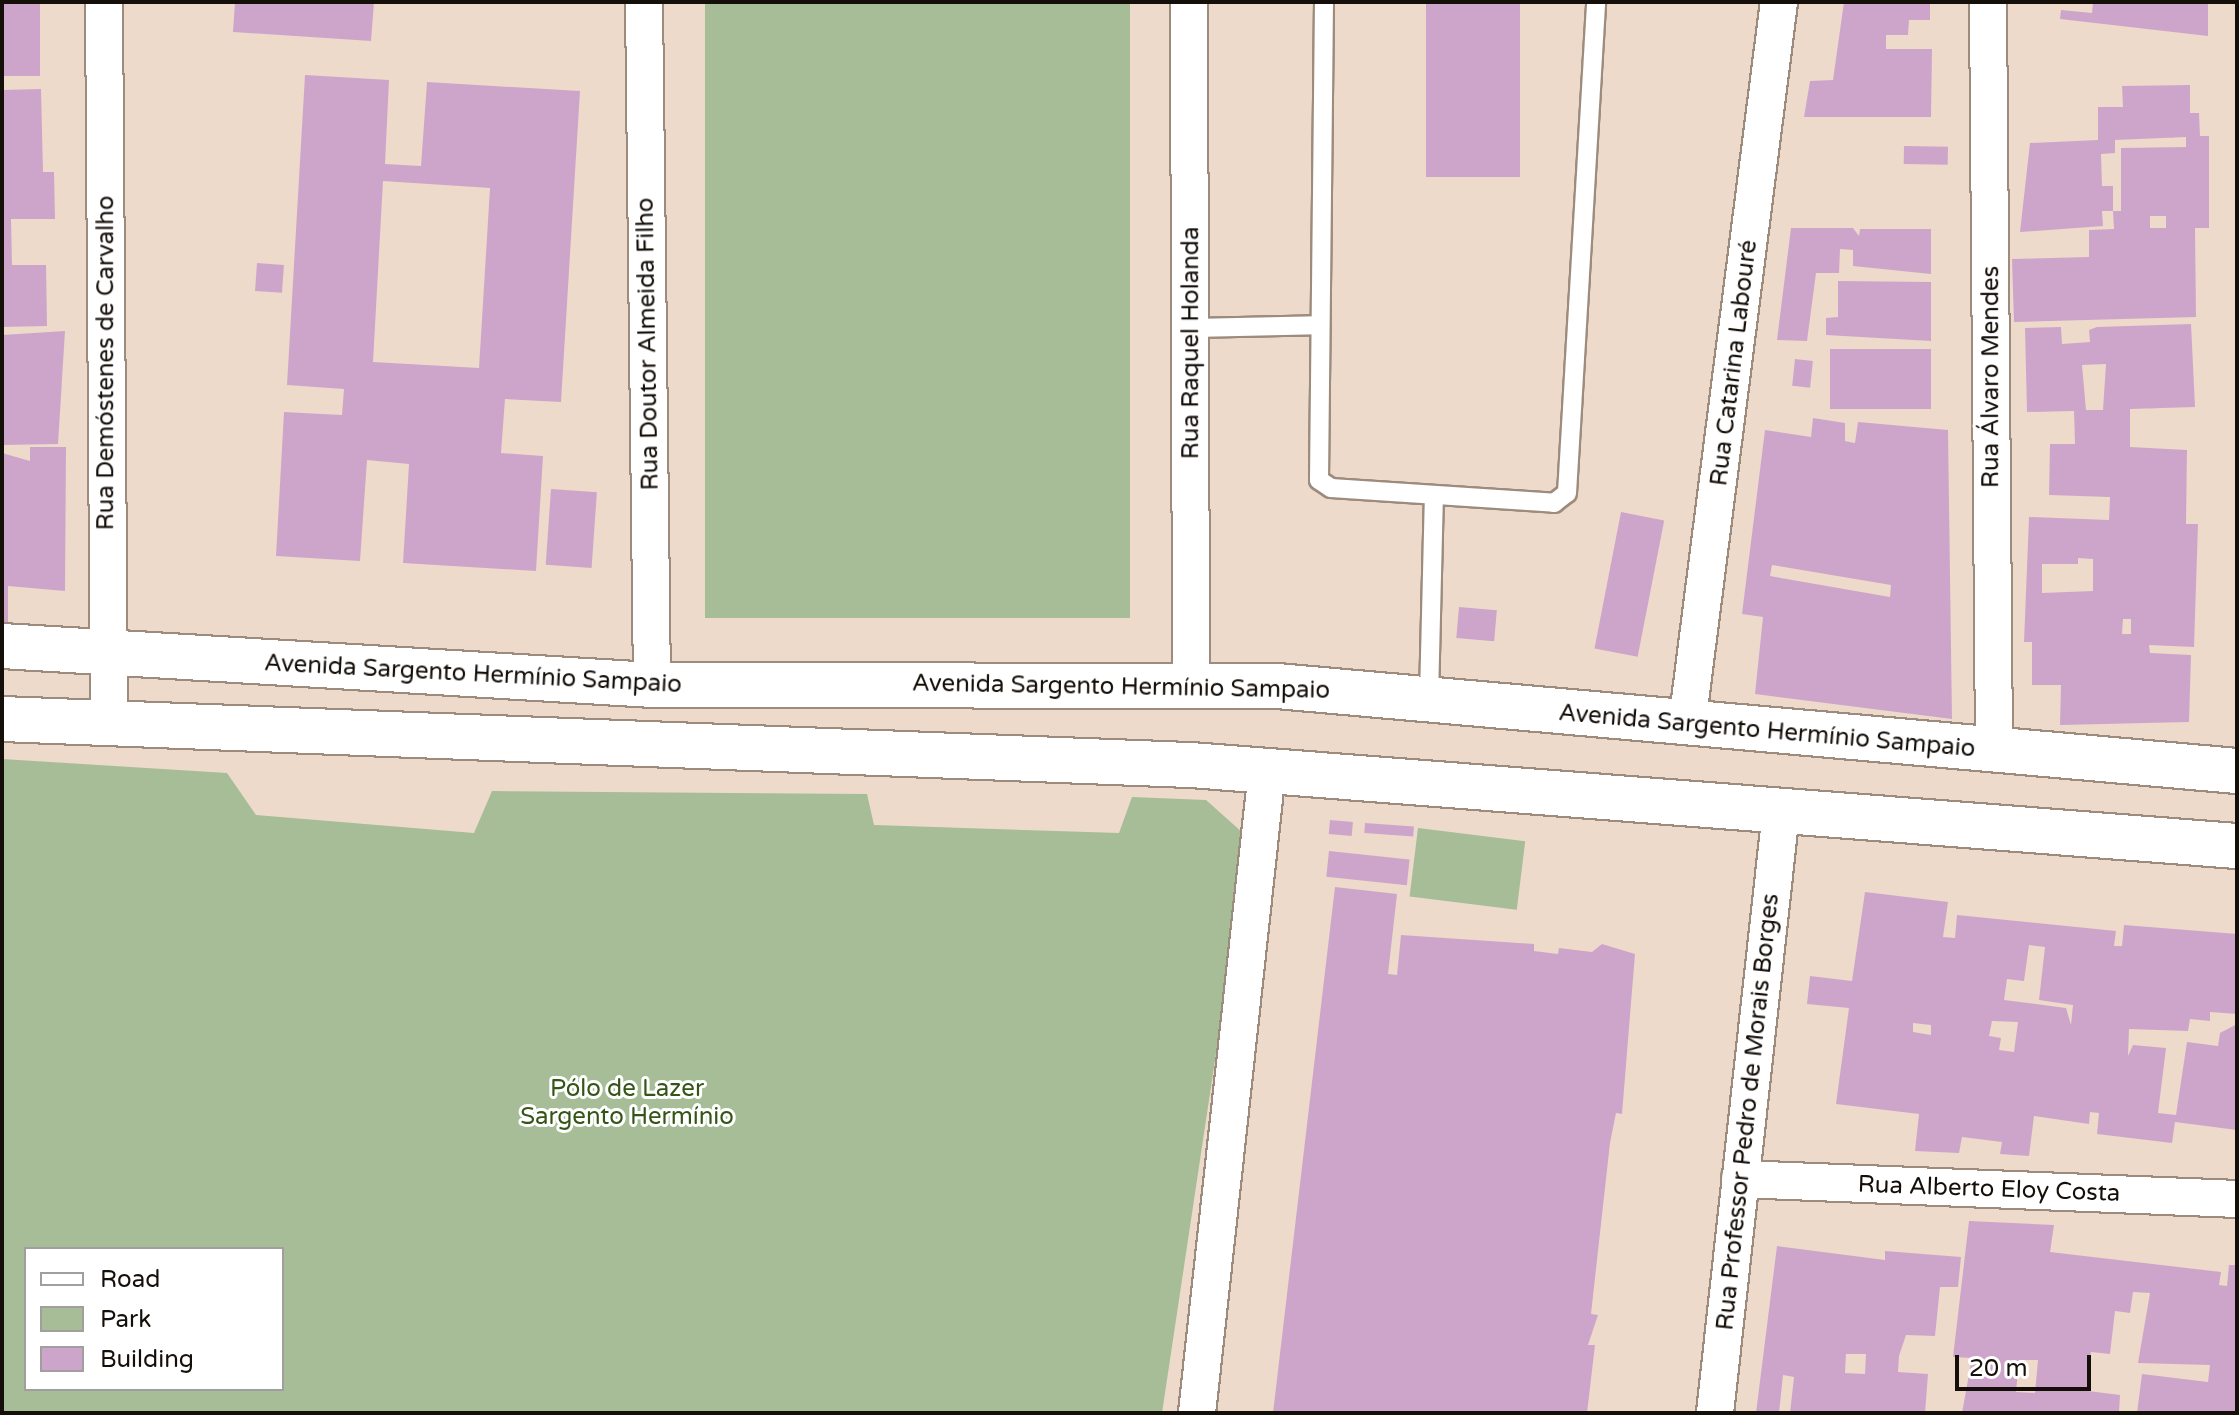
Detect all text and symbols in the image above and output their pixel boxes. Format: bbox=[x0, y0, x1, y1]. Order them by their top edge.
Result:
street label: Rua Demóstenes de Carvalho bbox=[92, 196, 120, 530]
street label: Rua Doutor Almeida Filho bbox=[631, 197, 665, 491]
street label: Rua Raquel Holanda bbox=[1177, 227, 1205, 459]
street label: Rua Catarina Labouré bbox=[1705, 238, 1763, 488]
street label: Rua Álvaro Mendes bbox=[1977, 266, 2005, 488]
street label: Avenida Sargento Hermínio Sampaio bbox=[263, 649, 683, 699]
street label: Avenida Sargento Hermínio Sampaio bbox=[912, 669, 1330, 705]
street label: Avenida Sargento Hermínio Sampaio bbox=[1557, 698, 1977, 764]
street label: Rua Professor Pedro de Morais Borges bbox=[1711, 892, 1785, 1332]
park label: Pólo de Lazer Sargento Hermínio bbox=[520, 1075, 734, 1131]
street label: Rua Alberto Eloy Costa bbox=[1857, 1170, 2121, 1208]
legend bbox=[24, 1247, 284, 1391]
text: Road bbox=[100, 1265, 160, 1294]
text: Park bbox=[100, 1305, 151, 1334]
scale bar bbox=[1959, 1339, 2095, 1389]
text: Building bbox=[100, 1345, 194, 1374]
text: 20 m bbox=[1969, 1354, 2027, 1383]

